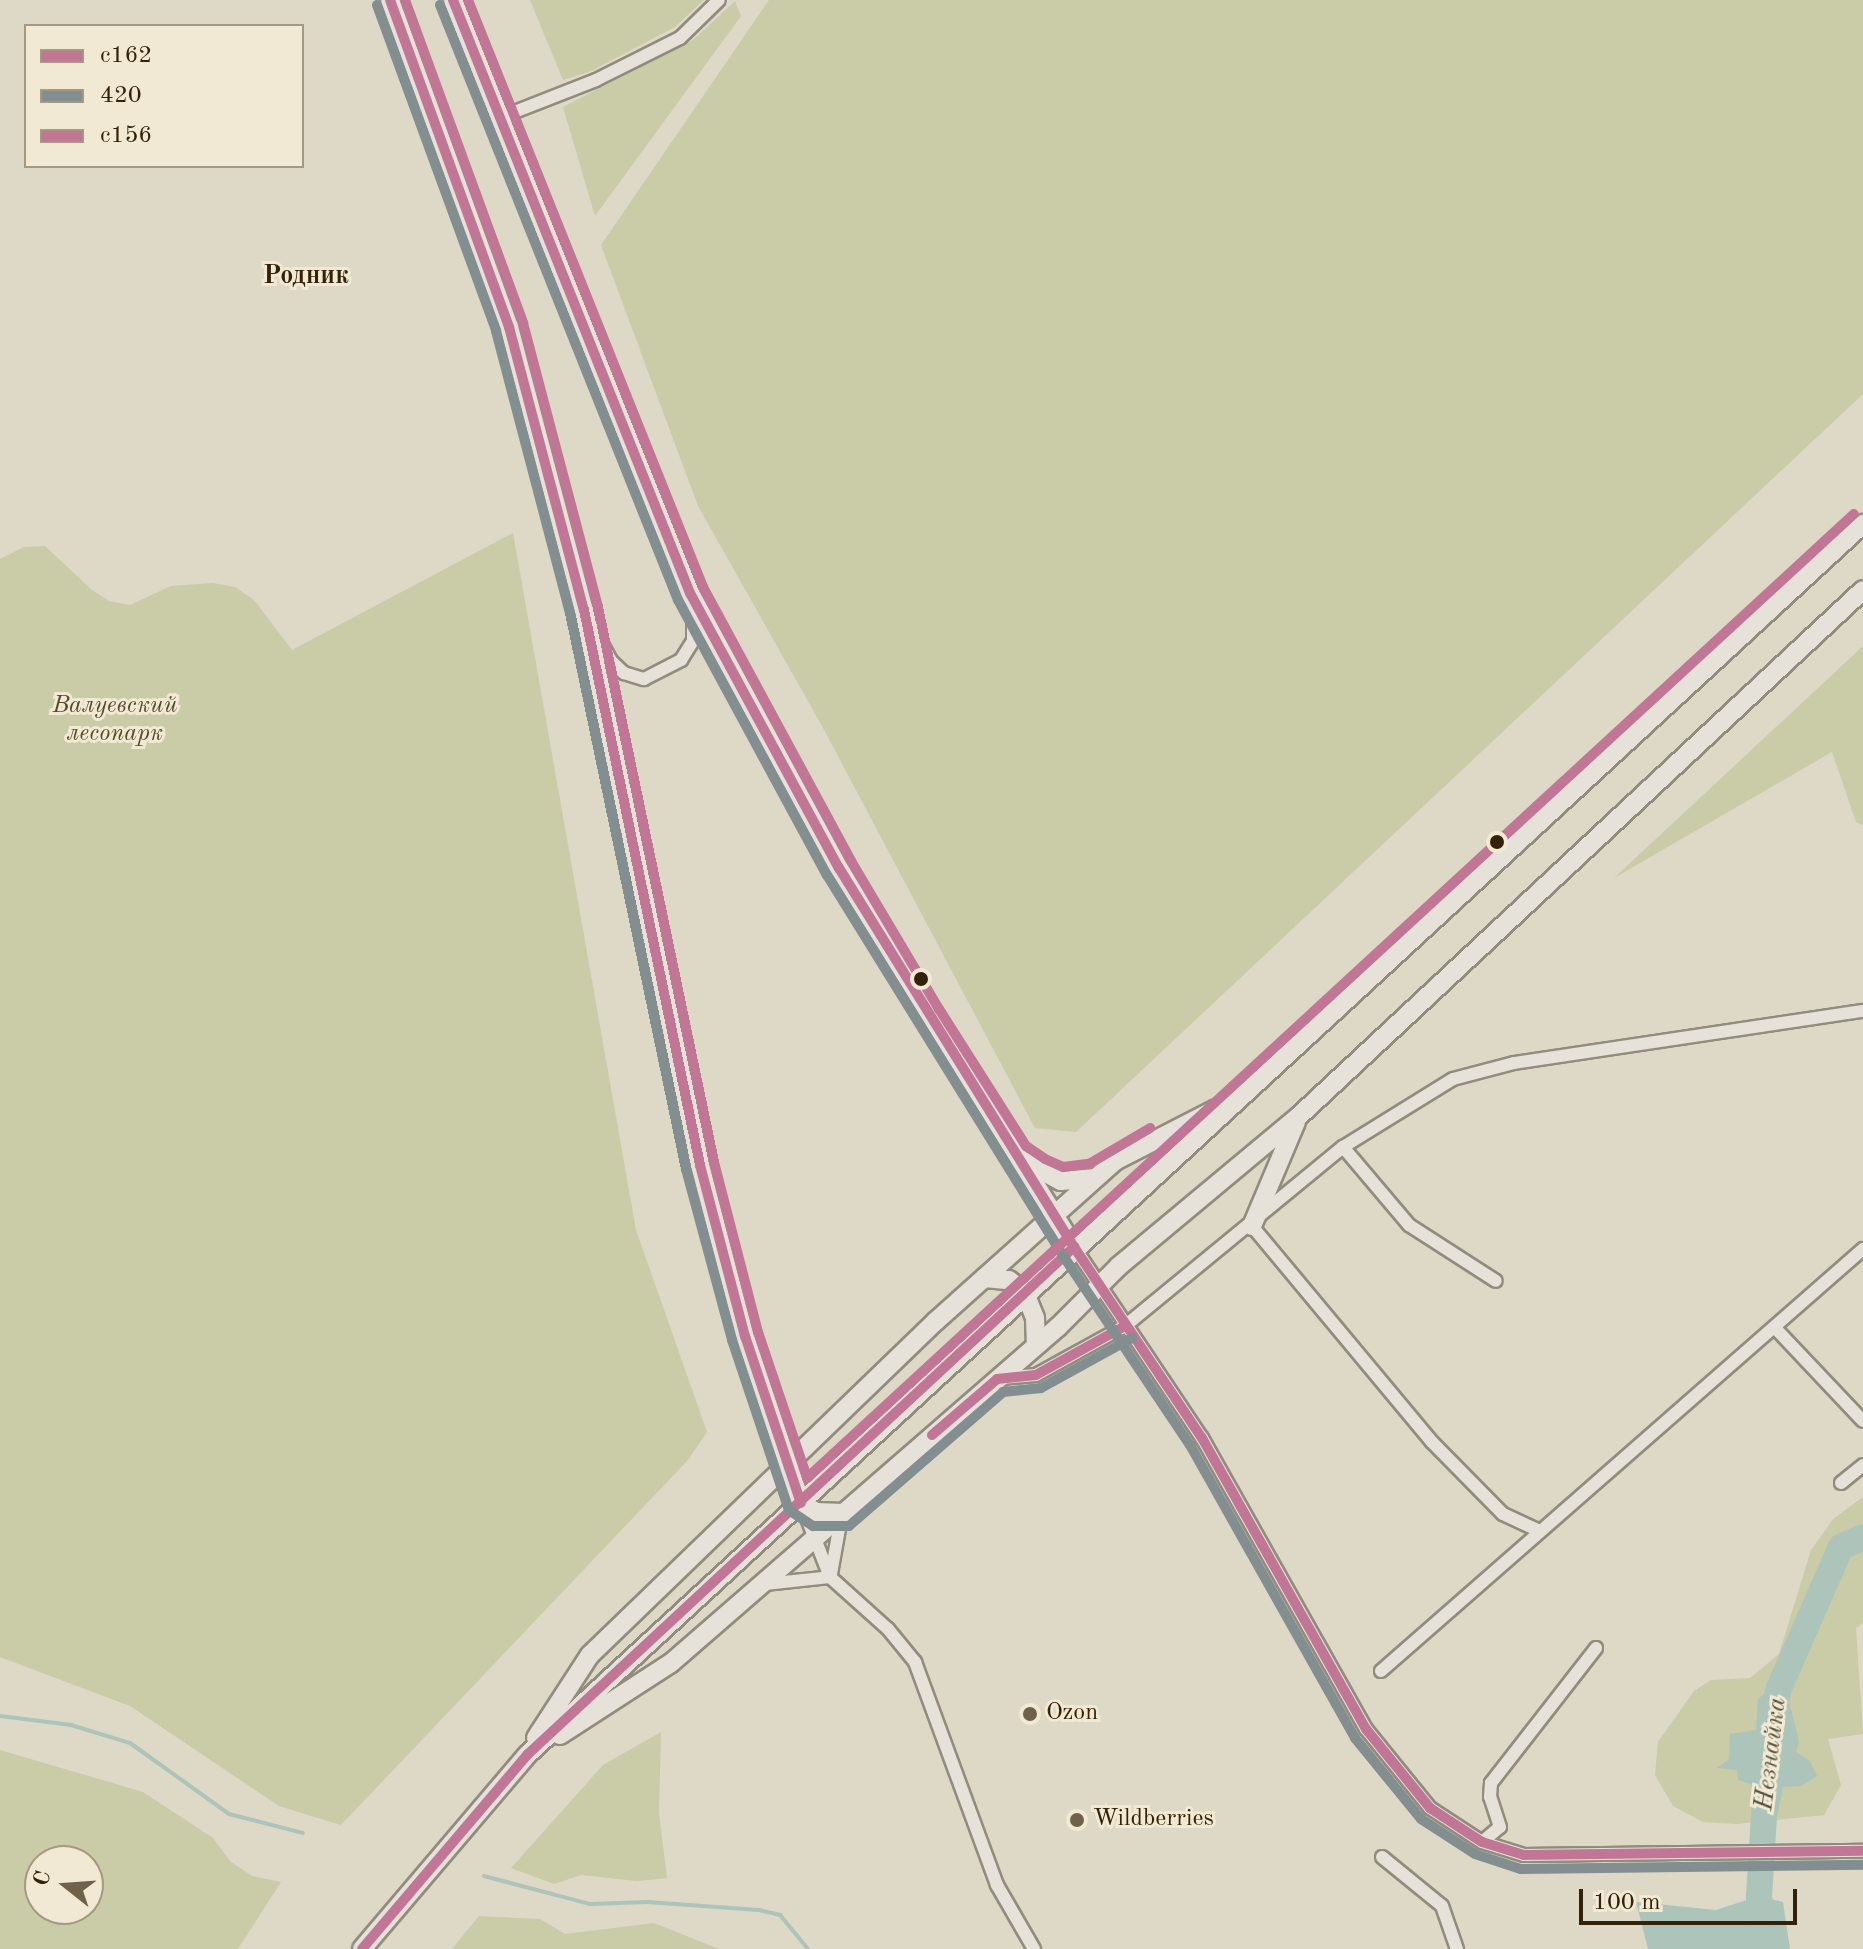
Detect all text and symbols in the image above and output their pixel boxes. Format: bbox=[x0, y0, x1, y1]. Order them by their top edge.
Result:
legend bbox=[24, 24, 304, 168]
text: с162 bbox=[100, 44, 152, 68]
text: 420 bbox=[100, 84, 142, 108]
text: с156 bbox=[100, 124, 152, 148]
district label: Родник bbox=[263, 261, 349, 293]
park label: Валуевский лесопарк bbox=[52, 693, 178, 749]
unlabelled marker bbox=[1489, 834, 1505, 850]
unlabelled marker bbox=[913, 971, 929, 987]
water label: Незнайка bbox=[1750, 1696, 1794, 1812]
place label: Ozon bbox=[1046, 1700, 1098, 1728]
marker: Ozon bbox=[1021, 1705, 1039, 1723]
place label: Wildberries bbox=[1093, 1806, 1214, 1834]
marker: Wildberries bbox=[1068, 1811, 1086, 1829]
north arrow bbox=[24, 1845, 104, 1925]
text: С bbox=[30, 1868, 56, 1889]
scale bar bbox=[1583, 1873, 1801, 1923]
text: 100 m bbox=[1593, 1891, 1661, 1915]

